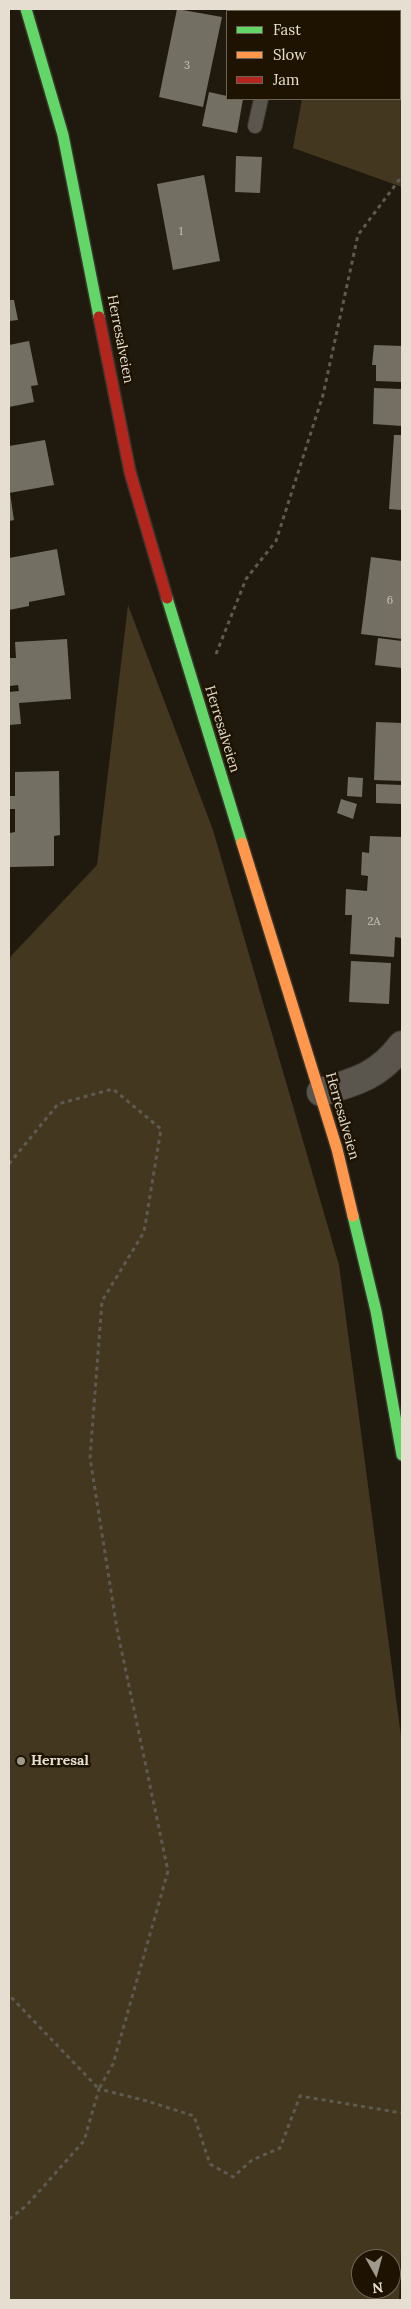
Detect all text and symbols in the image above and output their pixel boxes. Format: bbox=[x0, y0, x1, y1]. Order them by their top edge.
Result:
legend bbox=[226, 10, 401, 100]
text: Fast bbox=[273, 20, 301, 39]
text: Slow bbox=[273, 45, 306, 64]
house number: 3 bbox=[184, 59, 190, 73]
text: Jam bbox=[273, 70, 300, 89]
house number: 1 bbox=[179, 225, 183, 239]
street label: Herresalveien bbox=[103, 293, 137, 385]
house number: 6 bbox=[387, 594, 393, 608]
street label: Herresalveien bbox=[201, 684, 243, 774]
house number: 2A bbox=[368, 915, 380, 929]
street label: Herresalveien bbox=[322, 1070, 362, 1162]
place label: Herresal bbox=[31, 1753, 89, 1769]
marker: Herresal bbox=[15, 1755, 27, 1767]
north arrow bbox=[351, 2249, 401, 2299]
text: N bbox=[371, 2278, 384, 2297]

